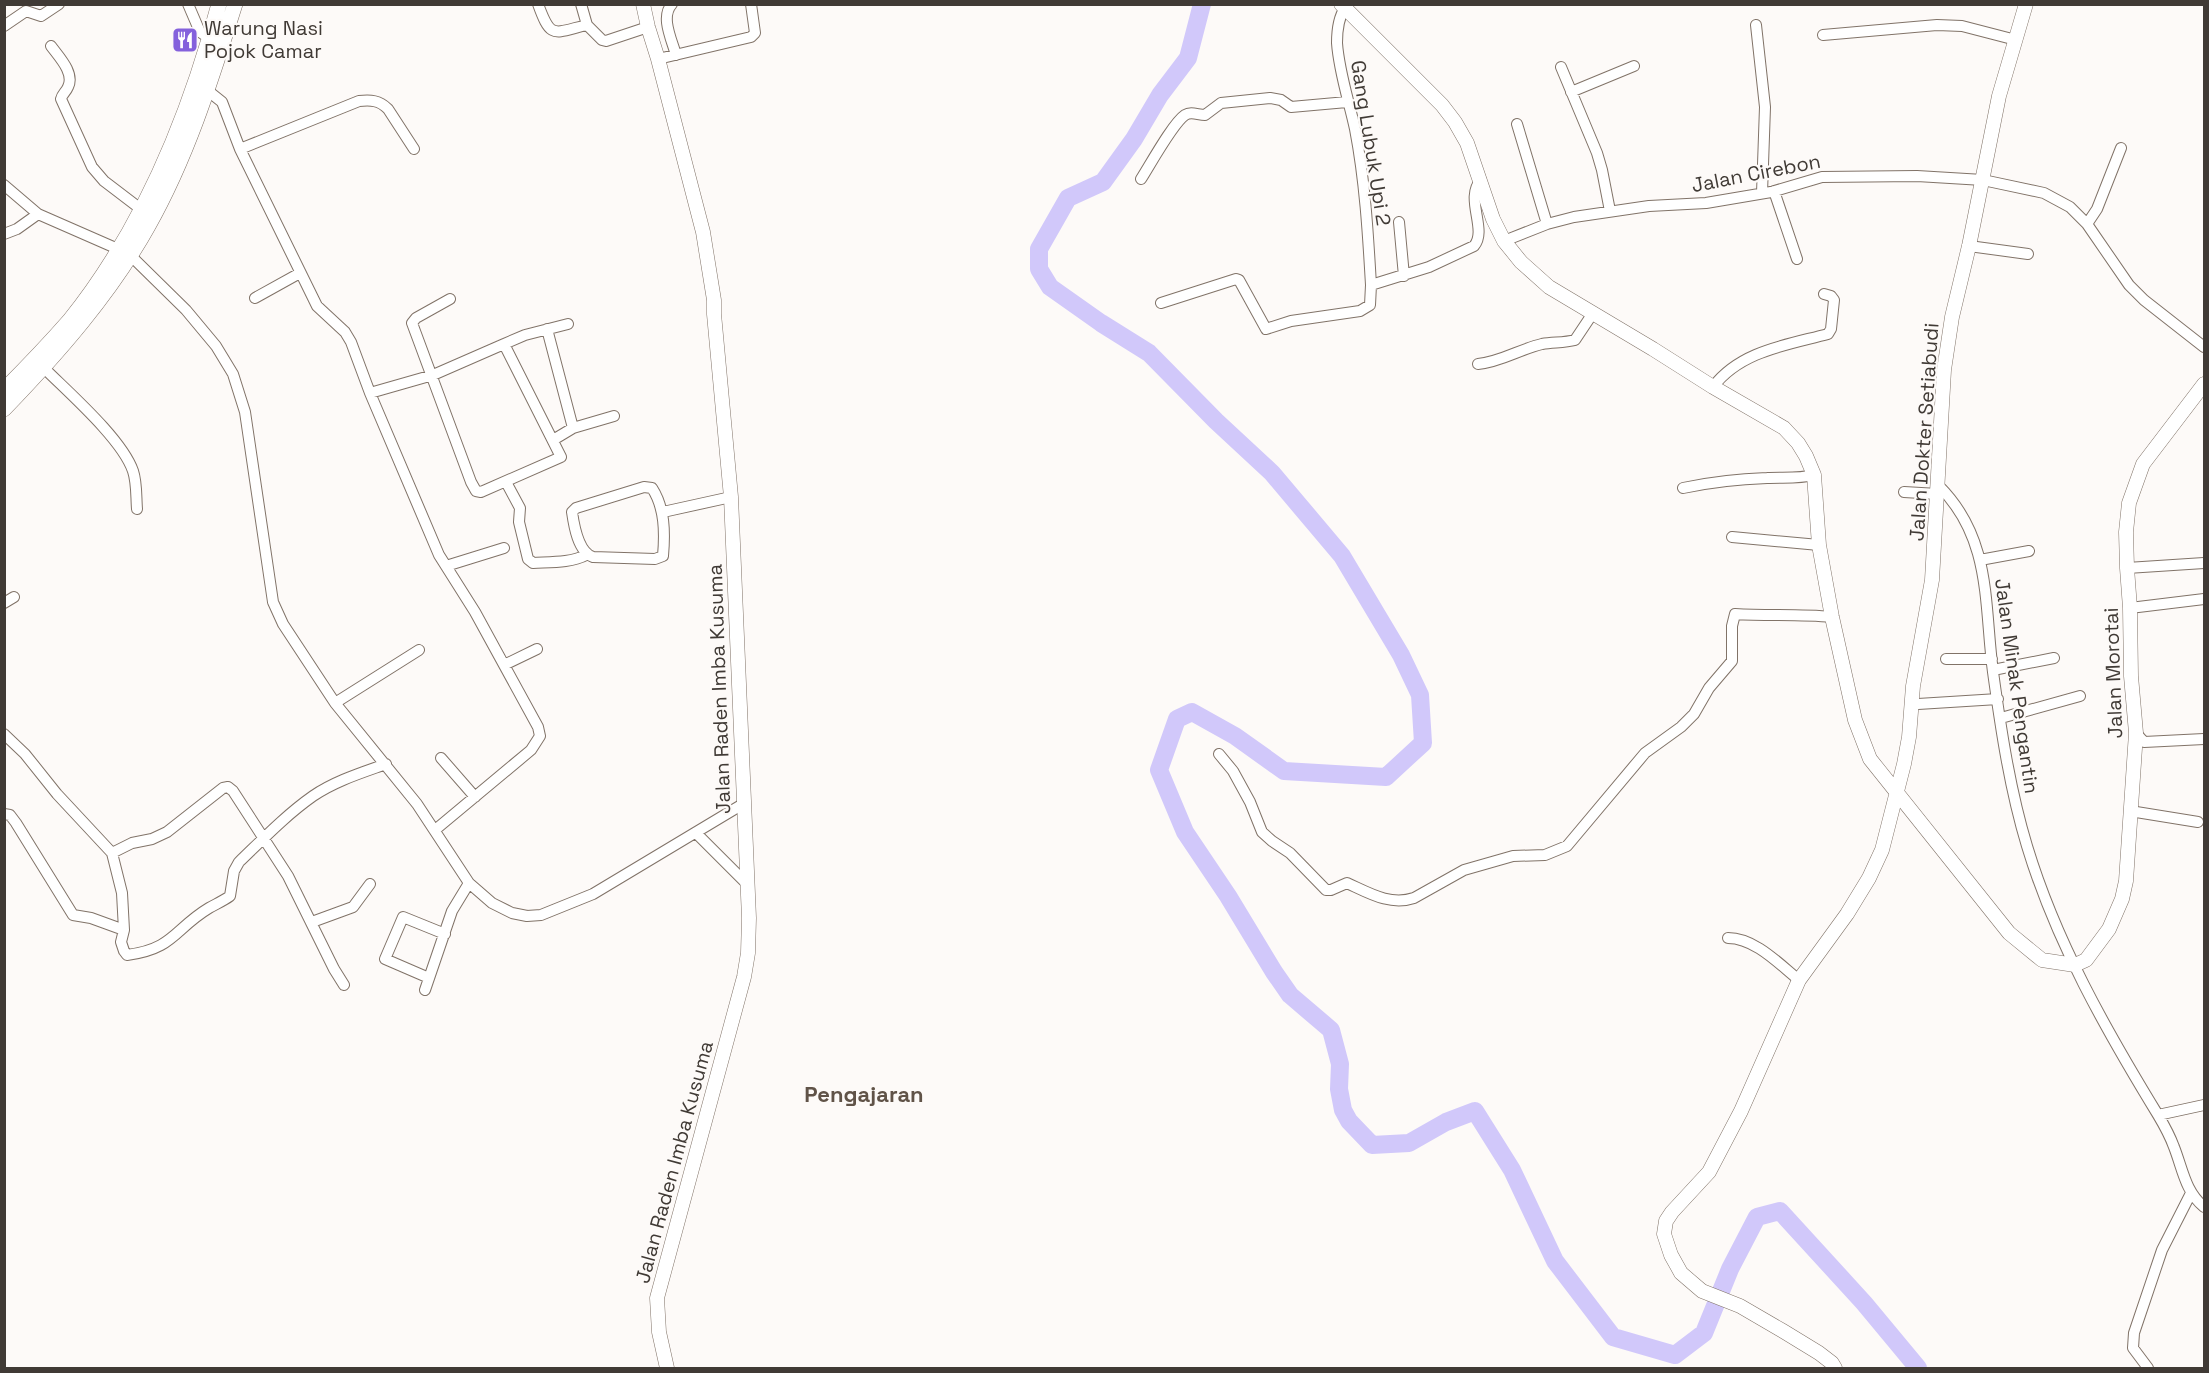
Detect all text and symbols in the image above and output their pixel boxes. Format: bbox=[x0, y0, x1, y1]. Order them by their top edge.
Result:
place label: Warung Nasi Pojok Camar bbox=[204, 15, 323, 64]
restaurant icon: Warung Nasi Pojok Camar bbox=[170, 25, 200, 55]
street label: Gang Lubuk Upi 2 bbox=[1345, 58, 1397, 228]
street label: Jalan Cirebon bbox=[1689, 148, 1823, 198]
street label: Jalan Dokter Setiabudi bbox=[1903, 322, 1945, 542]
street label: Jalan Raden Imba Kusuma bbox=[702, 564, 736, 814]
street label: Jalan Minak Pengantin bbox=[1989, 577, 2045, 795]
street label: Jalan Morotai bbox=[2098, 607, 2128, 739]
street label: Jalan Raden Imba Kusuma bbox=[629, 1038, 719, 1286]
district label: Pengajaran bbox=[804, 1080, 924, 1108]

